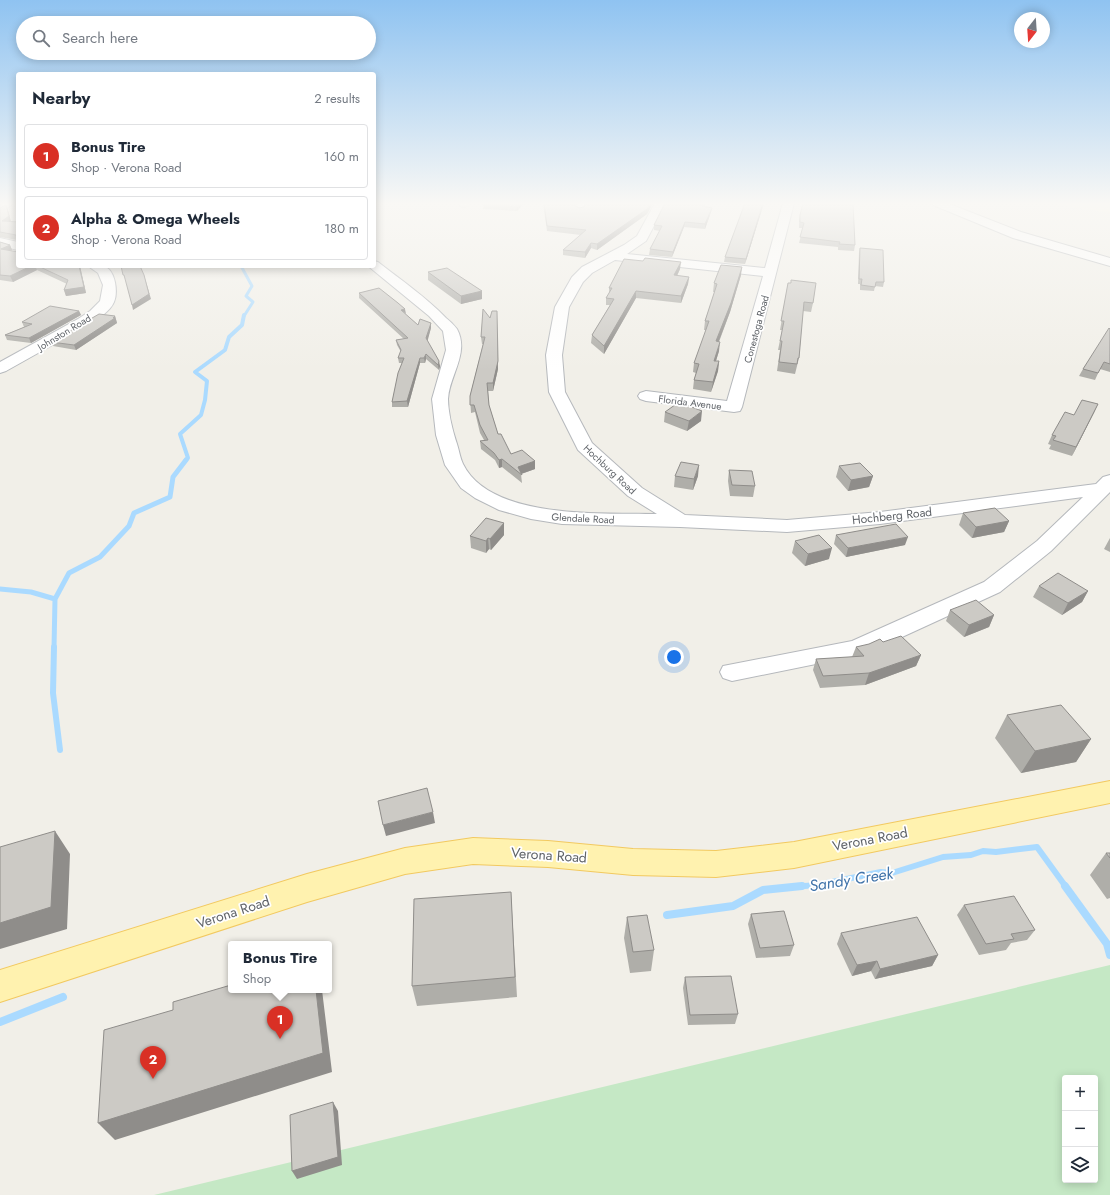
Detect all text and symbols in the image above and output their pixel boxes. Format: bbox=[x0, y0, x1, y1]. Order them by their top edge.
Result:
north arrow bbox=[1014, 12, 1050, 48]
search box bbox=[16, 16, 376, 60]
icon: search bbox=[30, 27, 52, 49]
text: Search here bbox=[62, 27, 138, 49]
text: Nearby bbox=[32, 86, 90, 110]
text: 2 results bbox=[314, 89, 360, 108]
text: Bonus Tire bbox=[71, 136, 146, 158]
text: 1 bbox=[43, 147, 49, 166]
text: 160 m bbox=[324, 147, 359, 166]
text: Shop · Verona Road bbox=[71, 158, 182, 177]
text: Alpha & Omega Wheels bbox=[71, 208, 240, 230]
text: 2 bbox=[42, 219, 50, 238]
text: 180 m bbox=[324, 219, 359, 238]
text: Shop · Verona Road bbox=[71, 230, 182, 249]
street label: Conestoga Road bbox=[740, 294, 773, 365]
street label: Johnston Road bbox=[33, 311, 94, 355]
street label: Florida Avenue bbox=[658, 391, 722, 414]
street label: Hochburg Road bbox=[580, 441, 639, 498]
street label: Hochberg Road bbox=[851, 503, 933, 529]
street label: Glendale Road bbox=[551, 509, 615, 528]
your location bbox=[664, 647, 684, 667]
street label: Verona Road bbox=[831, 822, 909, 856]
street label: Verona Road bbox=[510, 842, 588, 868]
water label: Sandy Creek bbox=[808, 861, 896, 897]
street label: Verona Road bbox=[194, 891, 272, 933]
popup bbox=[228, 941, 332, 993]
text: Bonus Tire bbox=[243, 947, 317, 969]
text: Shop bbox=[243, 969, 271, 988]
pin: 1 bbox=[267, 1006, 293, 1039]
pin: 2 bbox=[140, 1046, 166, 1079]
map controls bbox=[1062, 1075, 1098, 1183]
button: + bbox=[1062, 1075, 1098, 1111]
button: − bbox=[1062, 1111, 1098, 1147]
button: layers bbox=[1062, 1147, 1098, 1183]

